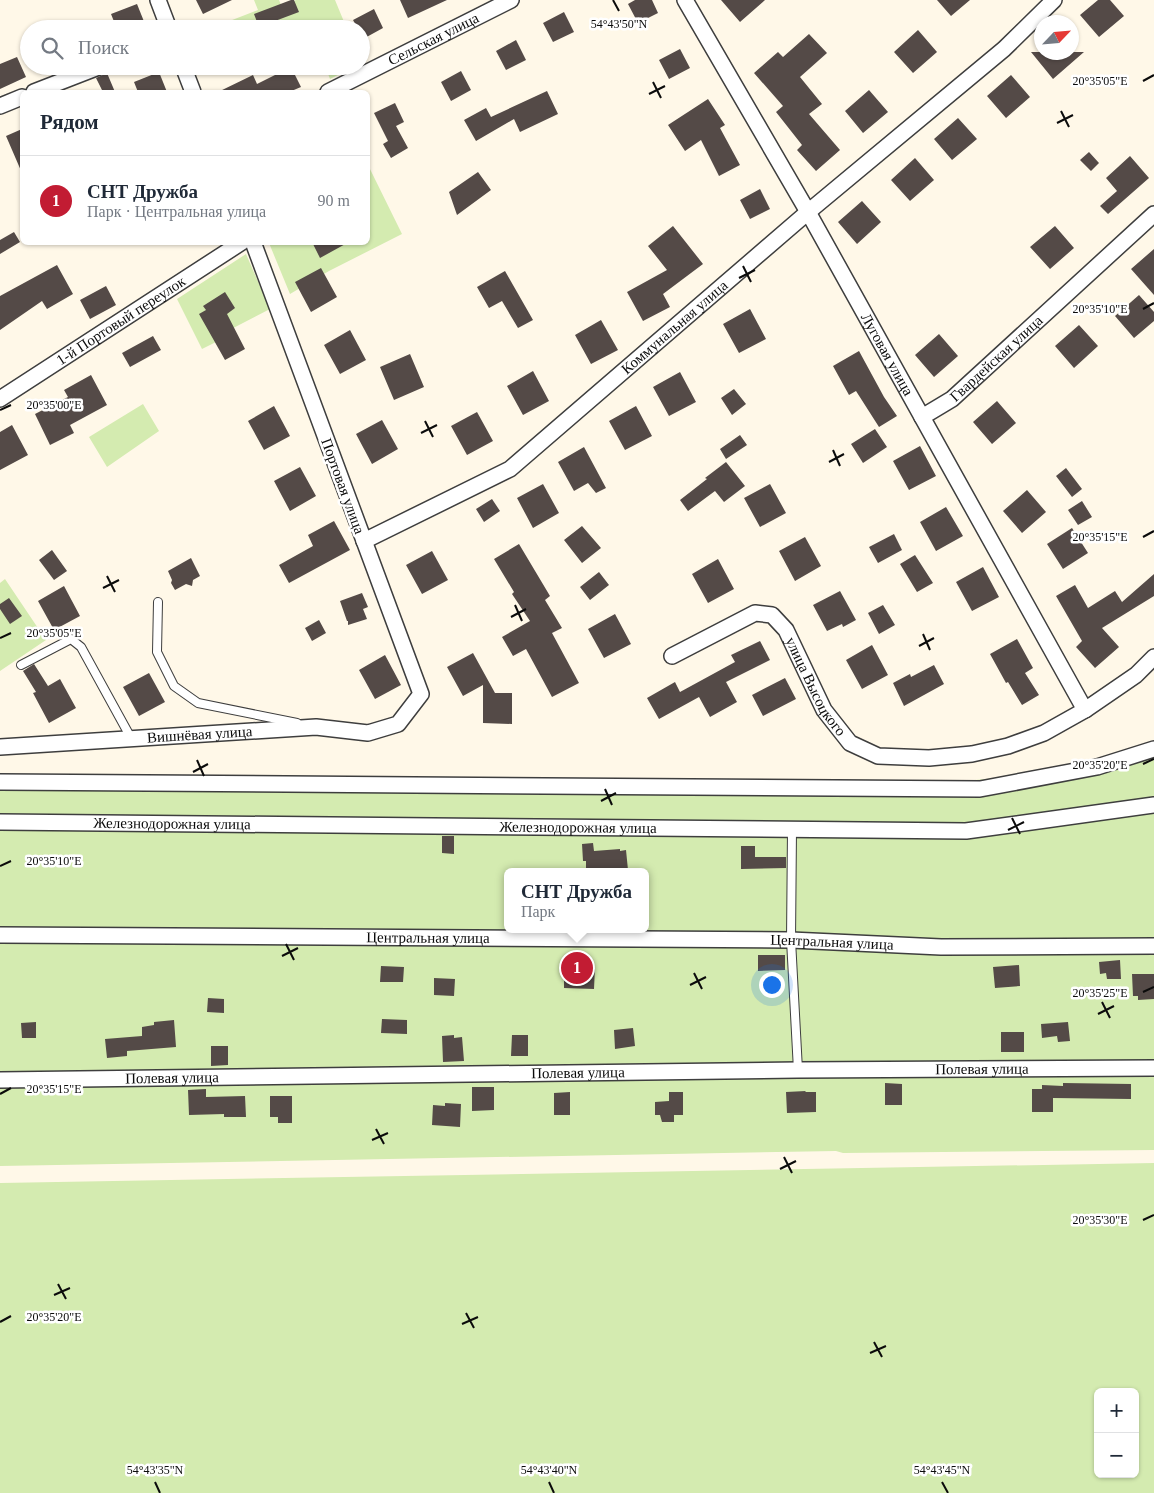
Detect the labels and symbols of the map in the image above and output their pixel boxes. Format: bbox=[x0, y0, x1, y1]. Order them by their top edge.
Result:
street label: Сельская улица bbox=[385, 9, 482, 68]
north arrow bbox=[1034, 15, 1079, 60]
text: 54°43'50"N bbox=[591, 17, 648, 31]
text: 20°35'05"E bbox=[1072, 74, 1128, 88]
street label: 1-й Портовый переулок bbox=[53, 273, 189, 368]
street label: Коммунальная улица bbox=[618, 277, 731, 377]
text: 20°35'10"E bbox=[1072, 302, 1128, 316]
street label: Луговая улица bbox=[858, 310, 917, 399]
street label: Гвардейская улица bbox=[947, 312, 1046, 405]
text: 20°35'00"E bbox=[26, 398, 82, 412]
street label: Портовая улица bbox=[318, 436, 368, 536]
text: 20°35'15"E bbox=[1072, 530, 1128, 544]
text: 20°35'05"E bbox=[26, 626, 82, 640]
street label: улица Высоцкого bbox=[782, 634, 849, 739]
street label: Вишнёвая улица bbox=[146, 723, 253, 746]
text: 20°35'20"E bbox=[1072, 758, 1128, 772]
street label: Железнодорожная улица bbox=[93, 815, 251, 832]
street label: Железнодорожная улица bbox=[499, 819, 657, 836]
text: 20°35'10"E bbox=[26, 854, 82, 868]
street label: Центральная улица bbox=[366, 929, 490, 946]
street label: Центральная улица bbox=[770, 932, 894, 953]
pin: 1 bbox=[561, 949, 593, 987]
your location bbox=[759, 972, 785, 998]
text: 20°35'25"E bbox=[1072, 986, 1128, 1000]
street label: Полевая улица bbox=[935, 1061, 1029, 1077]
street label: Полевая улица bbox=[531, 1064, 625, 1081]
street label: Полевая улица bbox=[125, 1069, 219, 1086]
text: 20°35'15"E bbox=[26, 1082, 82, 1096]
text: 20°35'30"E bbox=[1072, 1213, 1128, 1227]
text: 20°35'20"E bbox=[26, 1310, 82, 1324]
text: 54°43'35"N bbox=[127, 1463, 184, 1477]
text: 54°43'40"N bbox=[521, 1463, 578, 1477]
text: 54°43'45"N bbox=[914, 1463, 971, 1477]

